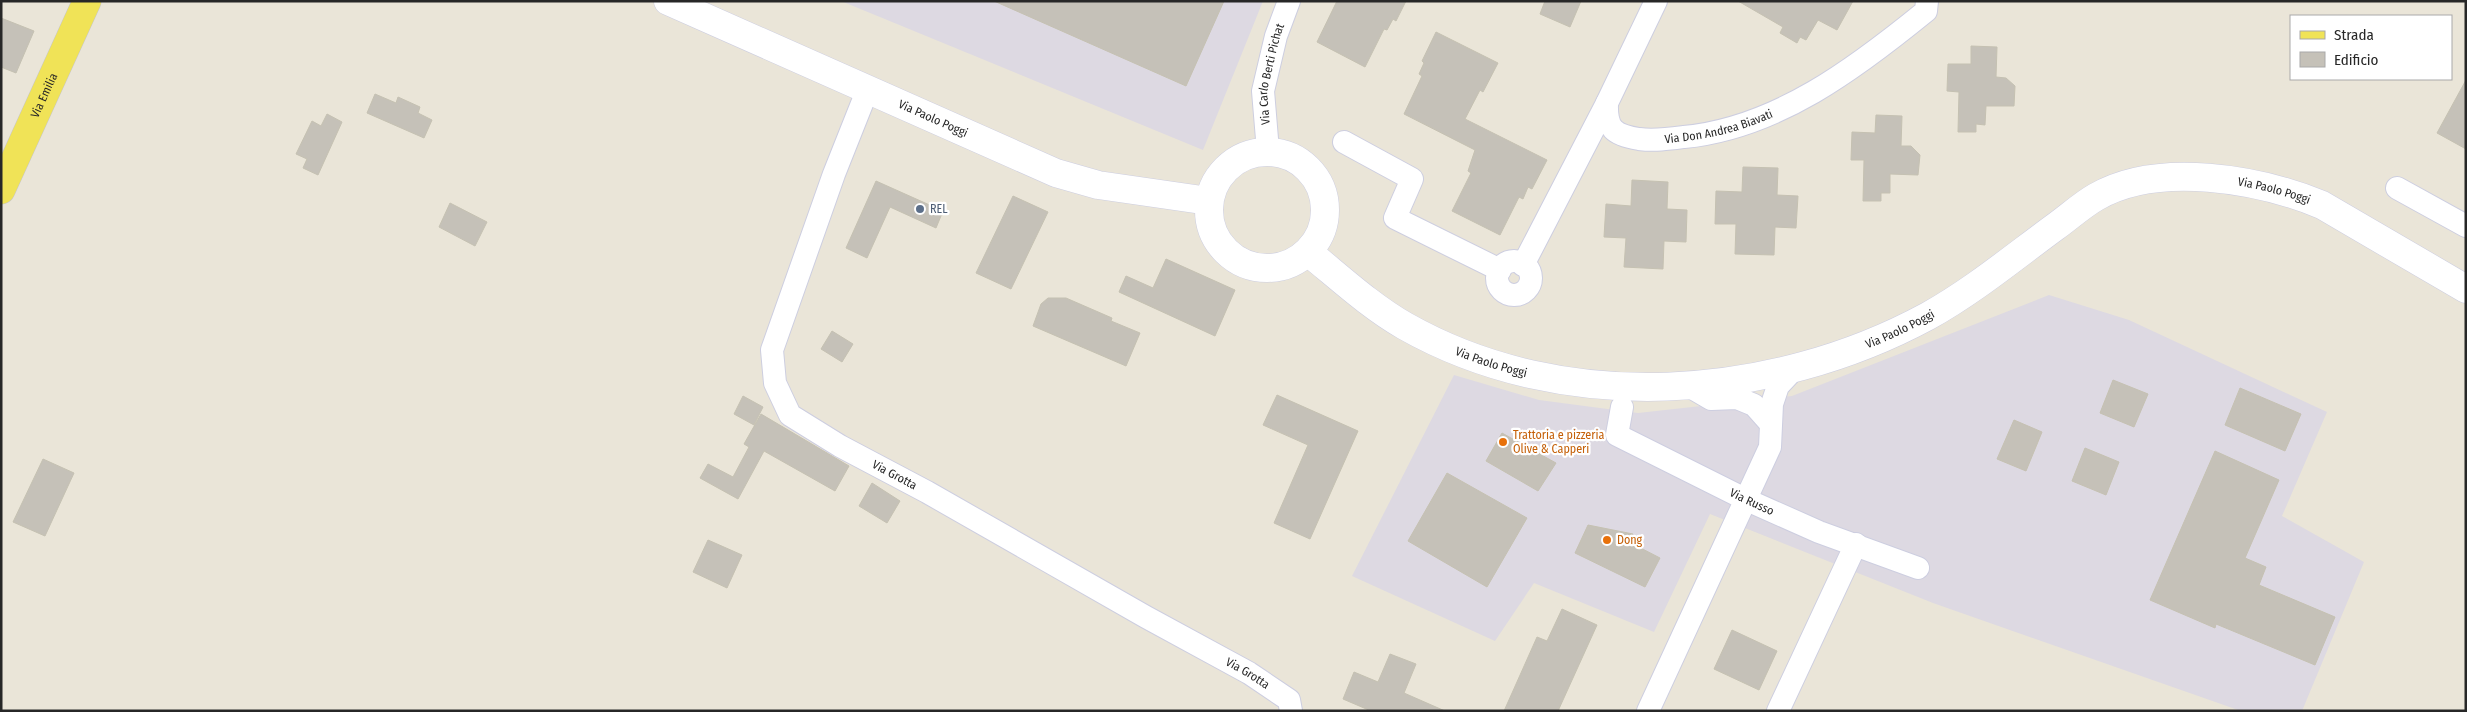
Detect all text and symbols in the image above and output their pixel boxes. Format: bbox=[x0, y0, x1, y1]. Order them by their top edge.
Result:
legend bbox=[2290, 15, 2452, 80]
street label: Via Carlo Berti Pichat bbox=[1256, 21, 1287, 125]
text: Strada bbox=[2334, 26, 2374, 44]
text: Edificio bbox=[2334, 51, 2379, 69]
street label: Via Emilia bbox=[28, 71, 60, 120]
street label: Via Paolo Poggi bbox=[896, 97, 970, 140]
street label: Via Don Andrea Biavati bbox=[1664, 107, 1775, 146]
street label: Via Paolo Poggi bbox=[2237, 174, 2312, 207]
place label: REL bbox=[930, 202, 948, 216]
marker: REL bbox=[914, 203, 926, 215]
street label: Via Paolo Poggi bbox=[1863, 307, 1937, 351]
street label: Via Paolo Poggi bbox=[1453, 344, 1528, 380]
place label: Trattoria e pizzeria Olive & Capperi bbox=[1513, 428, 1604, 456]
marker: Trattoria e pizzeria Olive & Capperi bbox=[1497, 436, 1509, 448]
street label: Via Grotta bbox=[870, 457, 919, 492]
street label: Via Russo bbox=[1727, 486, 1776, 518]
place label: Dong bbox=[1617, 533, 1643, 547]
marker: Dong bbox=[1601, 534, 1613, 546]
street label: Via Grotta bbox=[1223, 655, 1272, 692]

